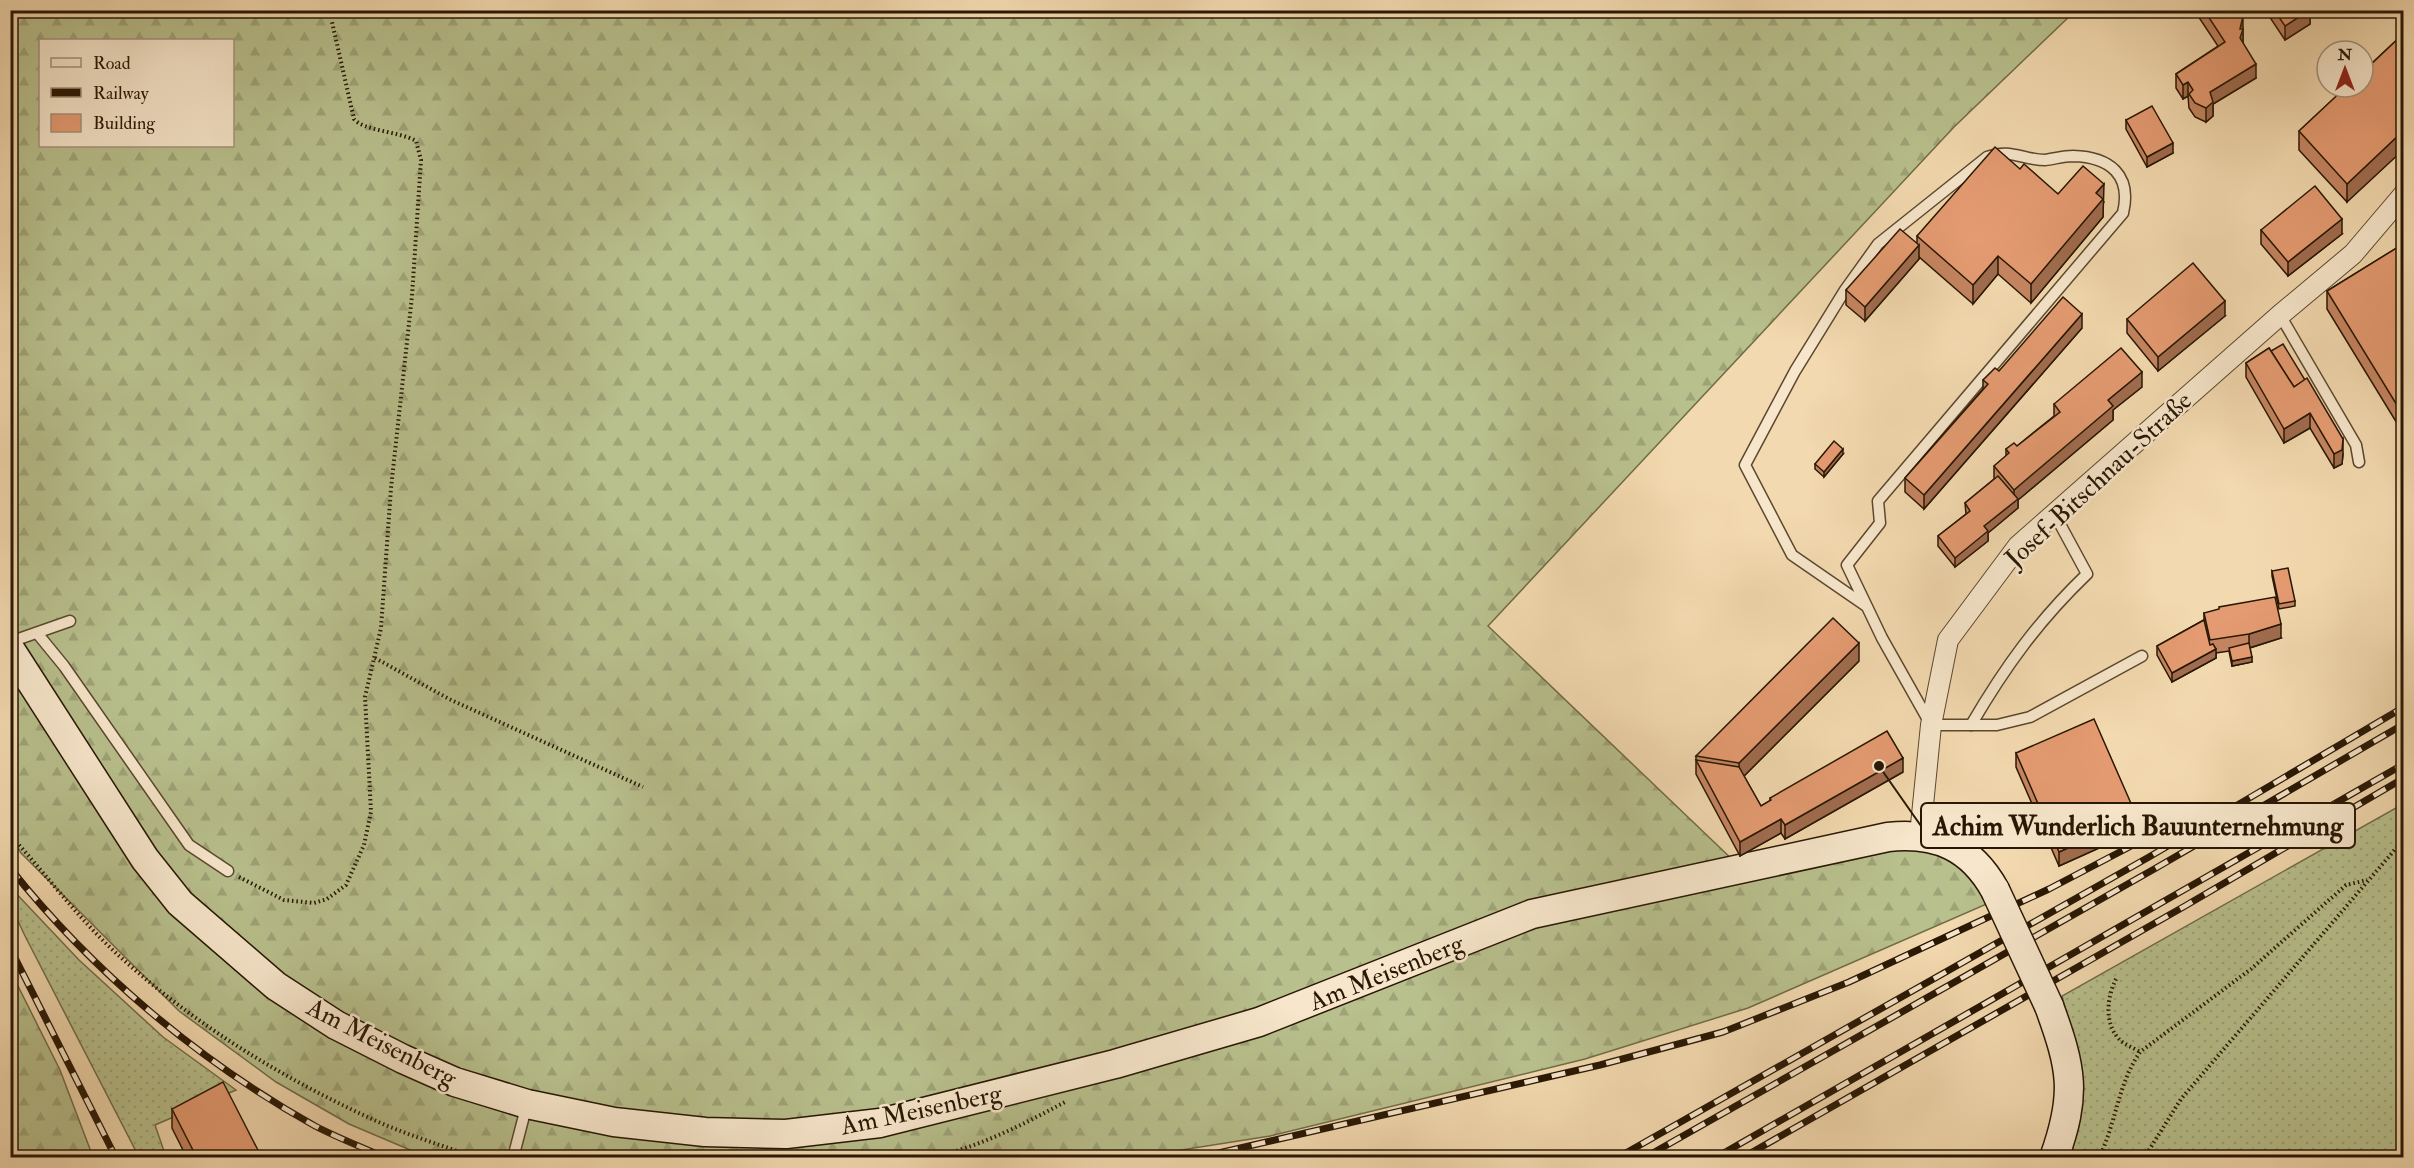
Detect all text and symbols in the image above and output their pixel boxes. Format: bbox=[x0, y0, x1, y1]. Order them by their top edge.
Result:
legend bbox=[39, 39, 234, 147]
north arrow bbox=[2315, 39, 2375, 99]
text: N bbox=[2337, 45, 2353, 65]
text: Road bbox=[93, 52, 131, 75]
text: Railway bbox=[93, 82, 150, 105]
text: Building bbox=[93, 112, 156, 135]
street label: Josef-Bitschnau-Straße bbox=[1998, 385, 2199, 575]
callout: Achim Wunderlich Bauunternehmung bbox=[1921, 803, 2355, 848]
text: Achim Wunderlich Bauunternehmung bbox=[1932, 810, 2345, 844]
street label: Am Meisenberg bbox=[1304, 927, 1469, 1019]
street label: Am Meisenberg bbox=[300, 991, 463, 1095]
street label: Am Meisenberg bbox=[837, 1077, 1006, 1143]

